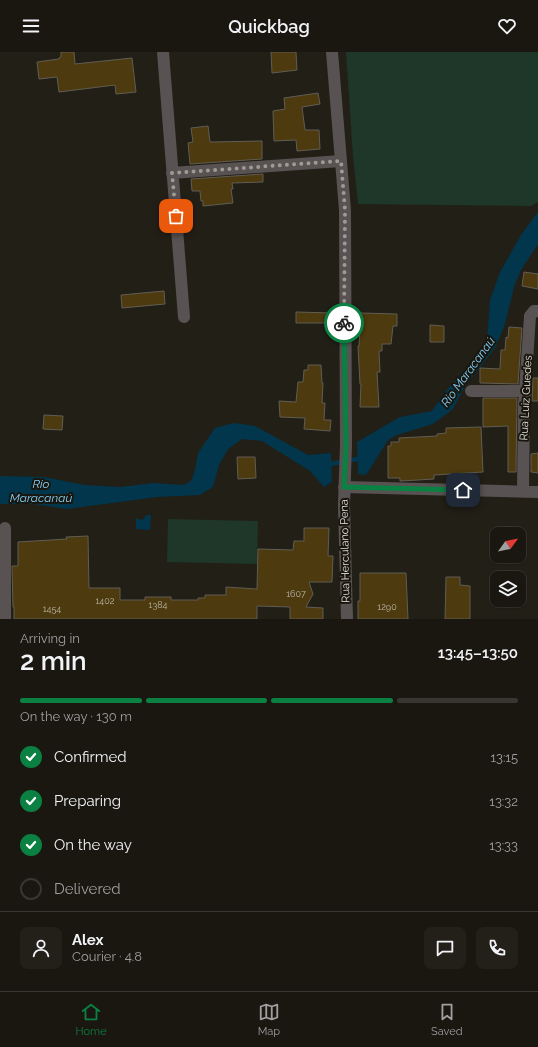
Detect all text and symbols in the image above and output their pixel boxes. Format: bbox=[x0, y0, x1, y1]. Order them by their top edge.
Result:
icon: menu bbox=[20, 15, 42, 37]
icon: heart bbox=[496, 15, 518, 37]
text: Quickbag bbox=[228, 16, 310, 37]
pin bbox=[159, 199, 193, 233]
icon: bag bbox=[165, 205, 187, 227]
courier bbox=[324, 303, 364, 343]
icon: bike bbox=[333, 312, 355, 334]
water label: Rio Maracanaú bbox=[438, 334, 498, 409]
street label: Rua Luiz Guedes bbox=[517, 355, 535, 441]
pin bbox=[446, 473, 480, 507]
water label: Rio Maracanaú bbox=[10, 477, 72, 505]
icon: home bbox=[452, 479, 474, 501]
street label: Rua Herculano Pena bbox=[338, 499, 352, 603]
north arrow bbox=[490, 527, 526, 563]
map controls bbox=[490, 527, 526, 607]
button: layers bbox=[490, 571, 526, 607]
house number: 1607 bbox=[286, 589, 306, 599]
house number: 1402 bbox=[96, 596, 115, 606]
house number: 1384 bbox=[149, 600, 168, 610]
house number: 1290 bbox=[377, 602, 397, 612]
house number: 1454 bbox=[43, 604, 61, 614]
text: Arriving in bbox=[20, 631, 80, 646]
text: 13:45–13:50 bbox=[438, 644, 518, 662]
text: 2 min bbox=[20, 646, 87, 676]
text: On the way · 130 m bbox=[20, 709, 132, 724]
icon: check bbox=[20, 746, 42, 768]
text: Confirmed bbox=[54, 748, 127, 766]
text: 13:15 bbox=[490, 750, 518, 765]
icon: check bbox=[20, 790, 42, 812]
text: Preparing bbox=[54, 792, 121, 810]
text: 13:32 bbox=[489, 794, 518, 809]
icon: check bbox=[20, 834, 42, 856]
text: On the way bbox=[54, 836, 132, 854]
text: 13:33 bbox=[489, 838, 518, 853]
text: Delivered bbox=[54, 880, 121, 898]
button: person bbox=[20, 927, 62, 969]
button: chat bbox=[424, 927, 466, 969]
button: phone bbox=[476, 927, 518, 969]
text: Alex bbox=[72, 931, 103, 949]
text: Courier · 4.8 bbox=[72, 949, 142, 964]
tab: Home bbox=[76, 1001, 107, 1038]
tab: Map bbox=[258, 1001, 280, 1038]
tab: Saved bbox=[431, 1001, 462, 1038]

